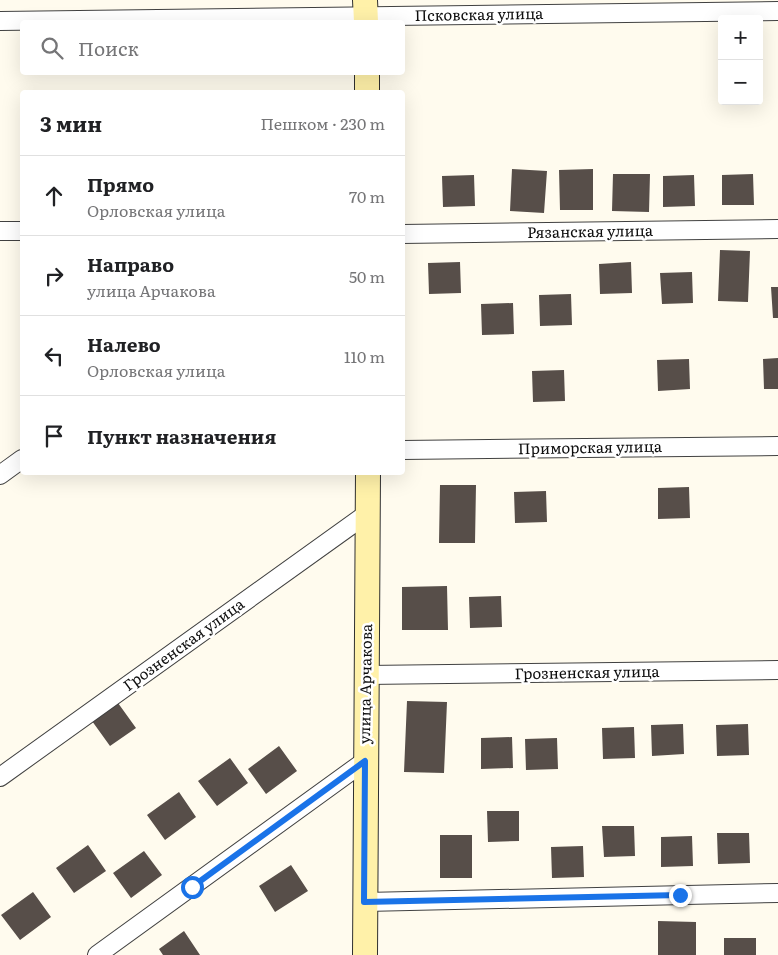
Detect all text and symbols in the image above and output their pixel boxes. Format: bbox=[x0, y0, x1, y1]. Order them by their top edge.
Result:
street label: Псковская улица bbox=[414, 1, 544, 26]
map controls bbox=[718, 15, 763, 105]
button: + bbox=[718, 15, 763, 60]
search box bbox=[20, 20, 405, 75]
icon: search bbox=[38, 34, 66, 62]
text: Поиск bbox=[78, 34, 139, 62]
button: − bbox=[718, 60, 763, 105]
text: 3 мин bbox=[40, 107, 102, 138]
text: Пешком · 230 m bbox=[260, 111, 385, 135]
text: Прямо bbox=[87, 170, 154, 198]
icon: ahead bbox=[40, 182, 68, 210]
text: 70 m bbox=[349, 184, 385, 208]
text: Орловская улица bbox=[87, 198, 225, 222]
street label: Рязанская улица bbox=[527, 218, 654, 243]
text: Направо bbox=[87, 250, 174, 278]
icon: right bbox=[40, 262, 68, 290]
text: 50 m bbox=[349, 264, 385, 288]
text: улица Арчакова bbox=[87, 278, 216, 302]
text: Налево bbox=[87, 330, 161, 358]
icon: left bbox=[40, 342, 68, 370]
text: 110 m bbox=[344, 344, 385, 368]
text: Орловская улица bbox=[87, 358, 225, 382]
icon: arrive bbox=[40, 422, 68, 450]
text: Пункт назначения bbox=[87, 422, 276, 450]
street label: Приморская улица bbox=[518, 434, 663, 459]
street label: Грозненская улица bbox=[118, 591, 249, 696]
street label: улица Арчакова bbox=[352, 623, 377, 744]
street label: Грозненская улица bbox=[514, 659, 661, 684]
route start bbox=[181, 876, 204, 899]
route end bbox=[669, 884, 692, 907]

